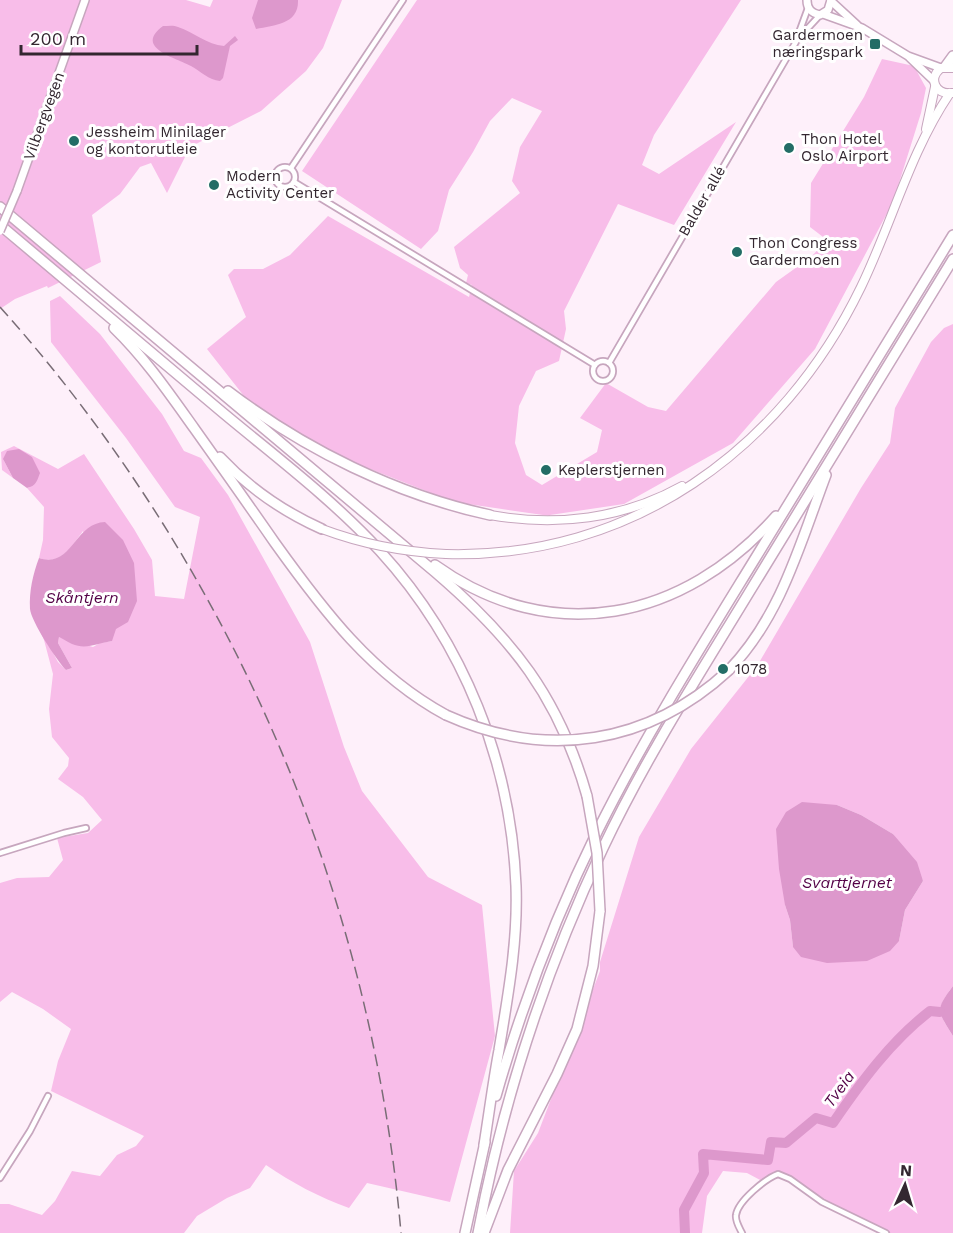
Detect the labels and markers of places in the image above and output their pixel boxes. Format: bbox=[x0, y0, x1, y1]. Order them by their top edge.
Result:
place label: Gardermoen næringspark bbox=[772, 26, 863, 61]
marker: Gardermoen næringspark bbox=[868, 37, 882, 51]
place label: Jessheim Minilager og kontorutleie bbox=[86, 123, 226, 158]
place label: Thon Hotel Oslo Airport bbox=[801, 130, 889, 165]
marker: Jessheim Minilager og kontorutleie bbox=[67, 134, 81, 148]
marker: Thon Hotel Oslo Airport bbox=[782, 141, 796, 155]
place label: Modern Activity Center bbox=[226, 167, 334, 202]
marker: Modern Activity Center bbox=[207, 178, 221, 192]
place label: Thon Congress Gardermoen bbox=[749, 234, 857, 269]
marker: Thon Congress Gardermoen bbox=[730, 245, 744, 259]
place label: Keplerstjernen bbox=[558, 461, 665, 479]
marker: Keplerstjernen bbox=[539, 463, 553, 477]
place label: 1078 bbox=[735, 660, 767, 678]
marker: 1078 bbox=[716, 662, 730, 676]

